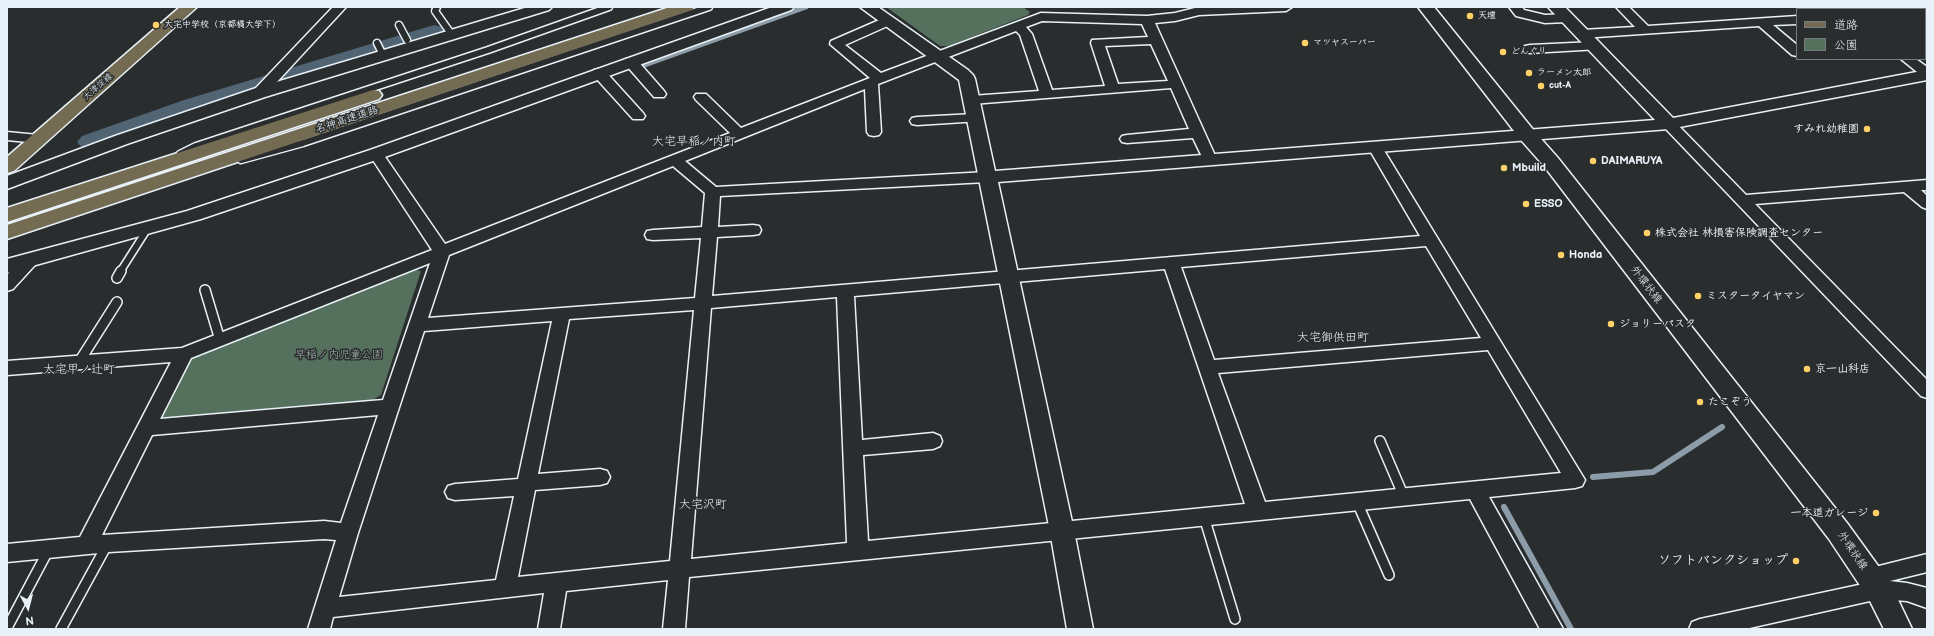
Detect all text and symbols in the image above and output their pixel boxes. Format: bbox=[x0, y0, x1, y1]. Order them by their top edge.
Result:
legend bbox=[1796, 8, 1926, 60]
marker: 天壇 bbox=[1465, 11, 1475, 21]
place label: 天壇 bbox=[1478, 11, 1496, 21]
text: 道路 bbox=[1834, 18, 1858, 33]
marker: 大宅中学校（京都橘大学下） bbox=[151, 20, 161, 30]
place label: 大宅中学校（京都橘大学下） bbox=[164, 20, 281, 30]
marker: マツヤスーパー bbox=[1300, 38, 1310, 48]
place label: マツヤスーパー bbox=[1313, 38, 1376, 48]
text: 公園 bbox=[1834, 38, 1858, 53]
marker: どんぐり bbox=[1498, 47, 1508, 57]
place label: どんぐり bbox=[1511, 47, 1547, 57]
marker: ラーメン太郎 bbox=[1524, 68, 1534, 78]
place label: ラーメン太郎 bbox=[1537, 68, 1591, 78]
street label: 大津淀線 bbox=[81, 71, 115, 103]
marker: cut-A bbox=[1536, 81, 1546, 91]
place label: cut-A bbox=[1549, 81, 1571, 91]
street label: 名神高速道路 bbox=[314, 104, 380, 136]
place label: すみれ幼稚園 bbox=[1793, 122, 1859, 136]
marker: すみれ幼稚園 bbox=[1862, 124, 1872, 134]
district label: 大宅早稲ノ内町 bbox=[652, 135, 736, 149]
place label: DAIMARUYA bbox=[1601, 154, 1662, 168]
marker: DAIMARUYA bbox=[1588, 156, 1598, 166]
place label: Mbuild bbox=[1512, 161, 1546, 175]
marker: Mbuild bbox=[1499, 163, 1509, 173]
place label: ESSO bbox=[1534, 197, 1563, 211]
marker: ESSO bbox=[1521, 199, 1531, 209]
place label: 株式会社 林損害保険調査センター bbox=[1655, 226, 1823, 240]
marker: 株式会社 林損害保険調査センター bbox=[1642, 228, 1652, 238]
place label: Honda bbox=[1569, 248, 1602, 262]
marker: Honda bbox=[1556, 250, 1566, 260]
street label: 外環状線 bbox=[1627, 264, 1665, 306]
place label: ミスタータイヤマン bbox=[1706, 289, 1805, 303]
marker: ミスタータイヤマン bbox=[1693, 291, 1703, 301]
place label: ジョリーパスタ bbox=[1619, 317, 1696, 331]
marker: ジョリーパスタ bbox=[1606, 319, 1616, 329]
district label: 大宅御供田町 bbox=[1297, 331, 1369, 345]
park label: 早稲ノ内児童公園 bbox=[295, 348, 383, 362]
place label: 京一山科店 bbox=[1815, 362, 1870, 376]
district label: 大宅甲ノ辻町 bbox=[43, 363, 115, 377]
marker: 京一山科店 bbox=[1802, 364, 1812, 374]
place label: たこぞう bbox=[1708, 395, 1752, 409]
marker: たこぞう bbox=[1695, 397, 1705, 407]
district label: 大宅沢町 bbox=[679, 498, 727, 512]
place label: 一本道ガレージ bbox=[1791, 506, 1868, 520]
marker: 一本道ガレージ bbox=[1871, 508, 1881, 518]
street label: 外環状線 bbox=[1834, 529, 1870, 573]
place label: ソフトバンクショップ bbox=[1658, 553, 1788, 569]
marker: ソフトバンクショップ bbox=[1791, 556, 1801, 566]
north arrow bbox=[8, 588, 48, 628]
text: N bbox=[25, 613, 34, 627]

